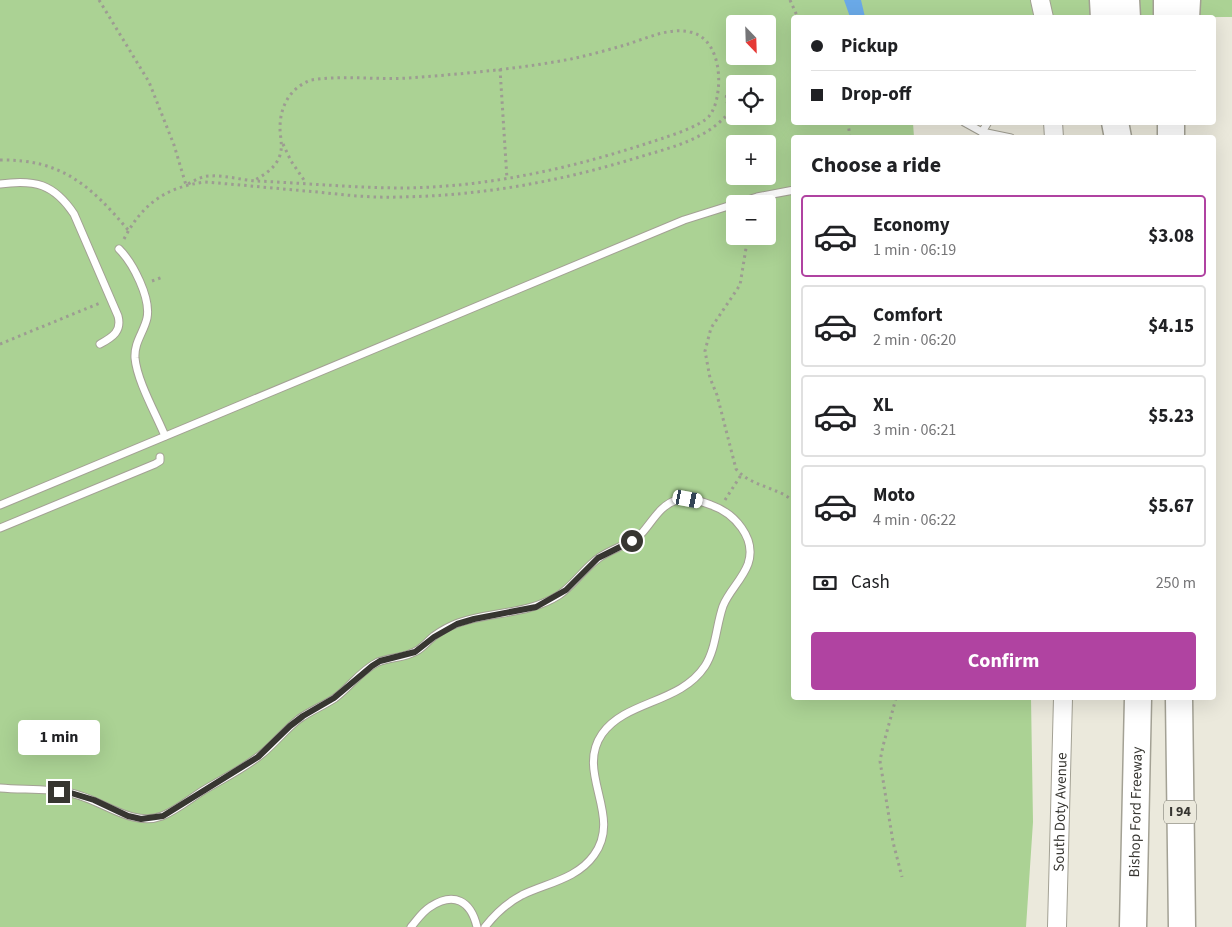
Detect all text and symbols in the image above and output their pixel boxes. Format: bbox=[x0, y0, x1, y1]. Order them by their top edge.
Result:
north arrow bbox=[726, 15, 776, 65]
map controls bbox=[726, 15, 776, 245]
text: Pickup bbox=[841, 33, 898, 60]
button: locate bbox=[726, 75, 776, 125]
text: Drop-off bbox=[841, 81, 911, 108]
button: + bbox=[726, 135, 776, 185]
text: Choose a ride bbox=[811, 149, 941, 181]
button: − bbox=[726, 195, 776, 245]
text: Economy bbox=[873, 212, 950, 239]
icon: car bbox=[813, 214, 858, 259]
text: $3.08 bbox=[1148, 223, 1194, 250]
text: 1 min · 06:19 bbox=[873, 239, 956, 261]
text: Comfort bbox=[873, 302, 943, 329]
icon: car bbox=[813, 304, 858, 349]
text: $4.15 bbox=[1148, 313, 1194, 340]
text: 2 min · 06:20 bbox=[873, 329, 956, 351]
text: XL bbox=[873, 392, 894, 419]
icon: car bbox=[813, 394, 858, 439]
text: $5.23 bbox=[1148, 403, 1194, 430]
text: 3 min · 06:21 bbox=[873, 419, 956, 441]
text: Moto bbox=[873, 482, 915, 509]
icon: car bbox=[813, 484, 858, 529]
car bbox=[671, 489, 704, 509]
text: $5.67 bbox=[1148, 493, 1194, 520]
text: 4 min · 06:22 bbox=[873, 509, 956, 531]
route start bbox=[621, 530, 643, 552]
icon: cash bbox=[811, 569, 839, 597]
text: Cash bbox=[851, 569, 890, 596]
text: 250 m bbox=[1156, 572, 1196, 594]
button: Confirm bbox=[811, 632, 1196, 690]
callout: 1 min bbox=[18, 720, 100, 754]
text: 1 min bbox=[40, 726, 78, 748]
street label: Bishop Ford Freeway bbox=[1124, 746, 1147, 878]
street label: South Doty Avenue bbox=[1048, 752, 1072, 872]
route end bbox=[48, 781, 70, 803]
road number: I 94 bbox=[1164, 800, 1196, 824]

